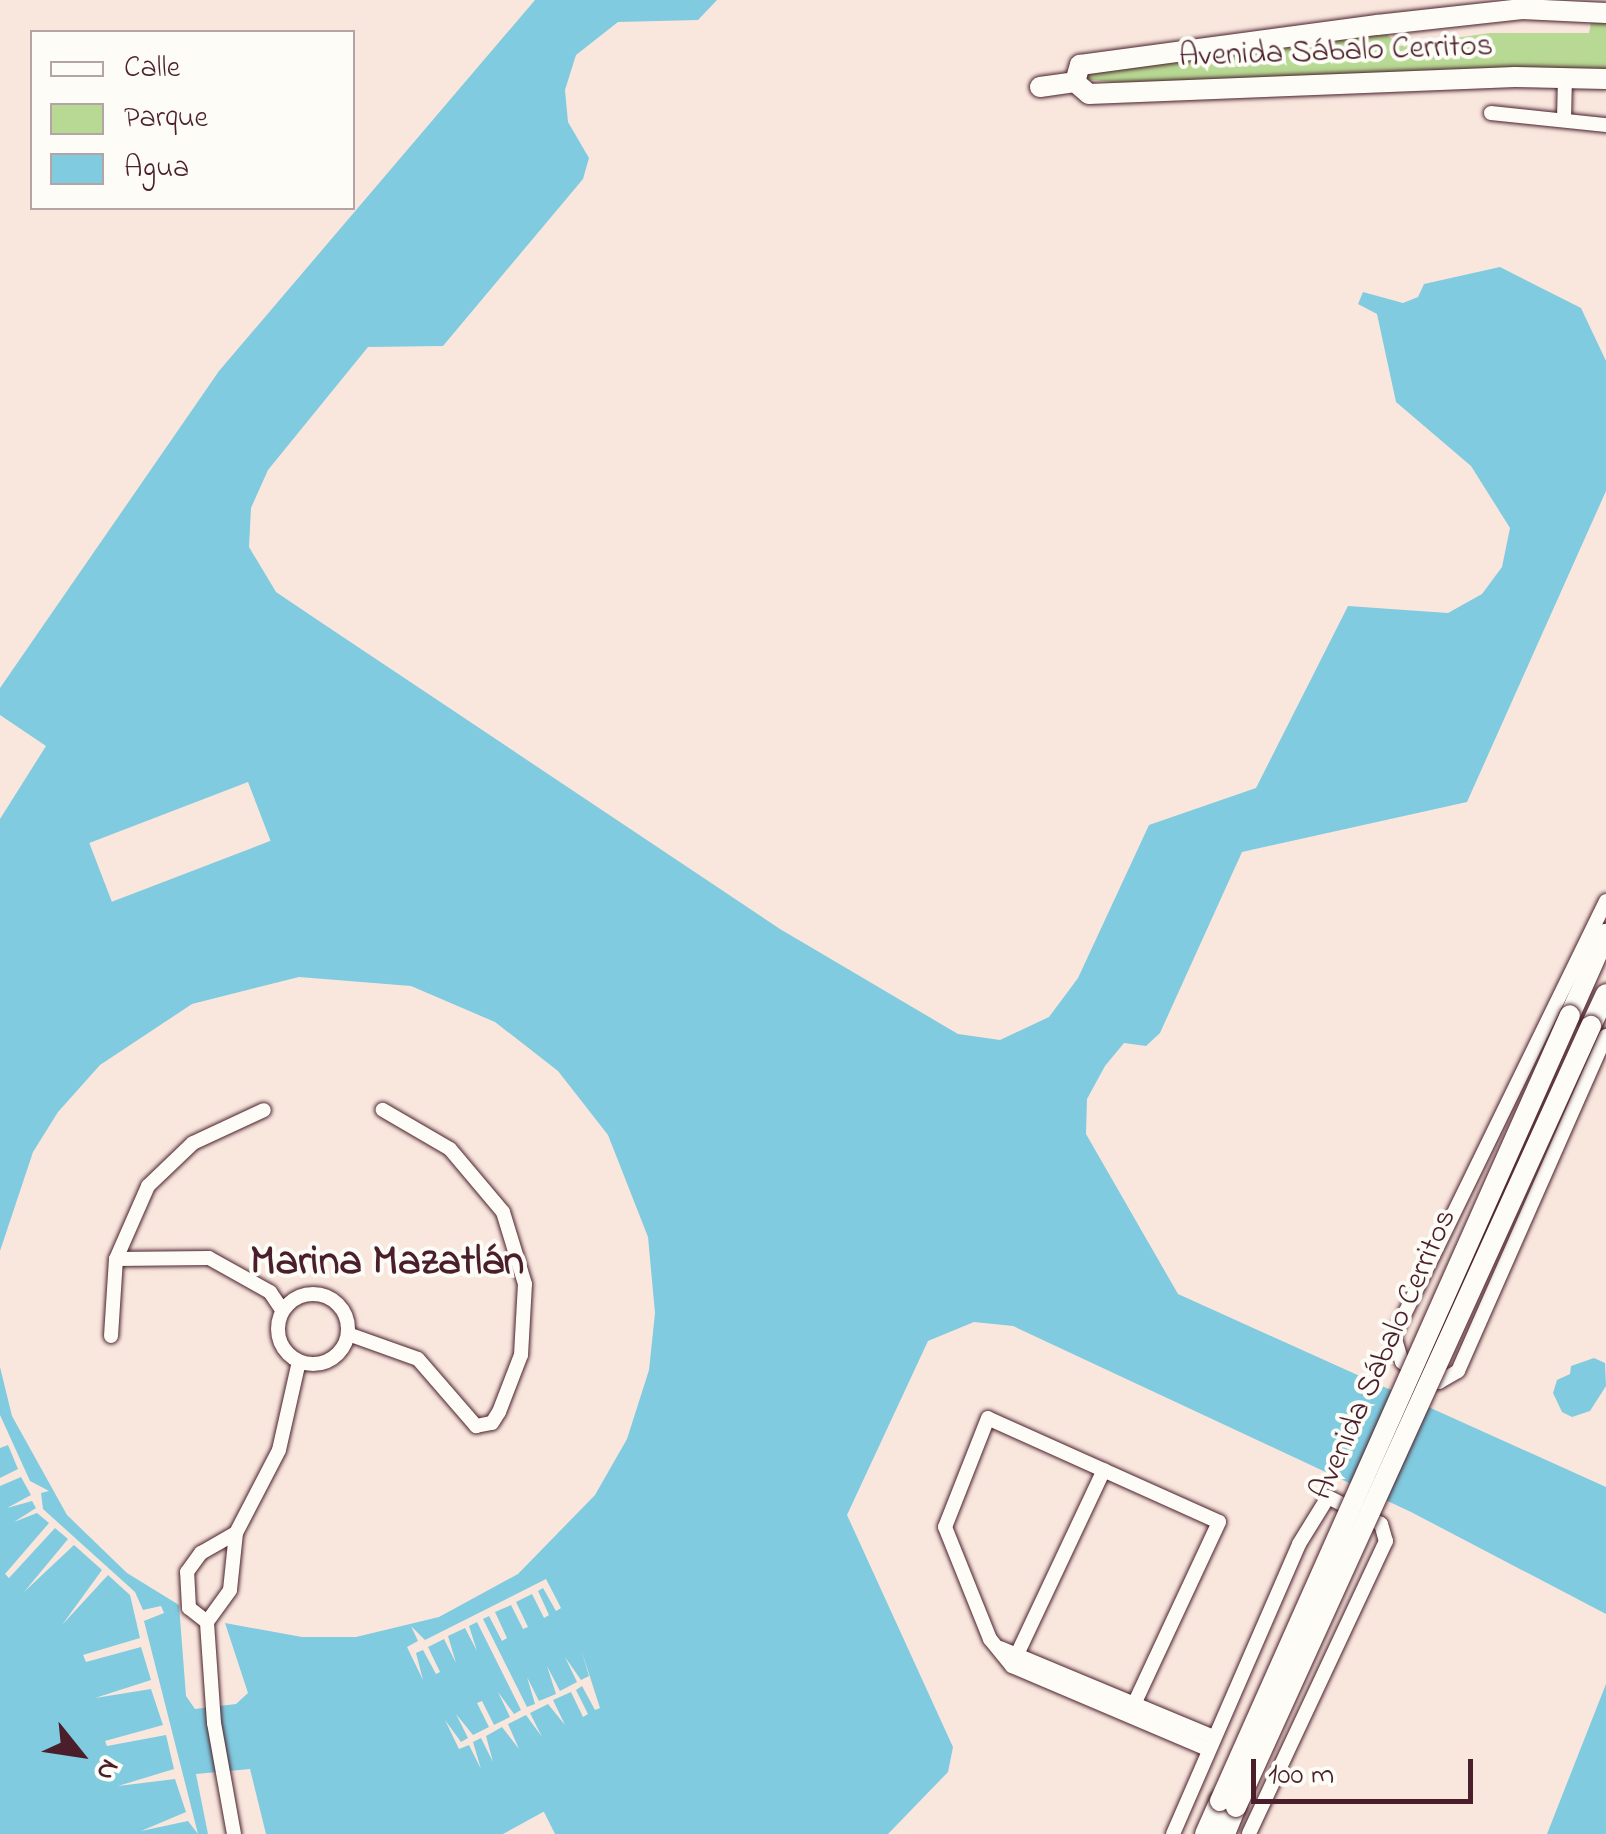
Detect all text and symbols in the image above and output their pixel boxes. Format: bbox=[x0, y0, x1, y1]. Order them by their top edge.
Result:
street label: Avenida Sábalo Cerritos bbox=[1178, 28, 1494, 78]
legend bbox=[30, 30, 355, 210]
text: Calle bbox=[124, 47, 180, 91]
text: Parque bbox=[124, 97, 208, 141]
text: Agua bbox=[124, 147, 189, 191]
street label: Avenida Sábalo Cerritos bbox=[1304, 1204, 1466, 1506]
district label: Marina Mazatlán bbox=[250, 1238, 524, 1288]
north arrow bbox=[30, 1704, 130, 1804]
scale bar bbox=[1256, 1739, 1478, 1801]
text: N bbox=[84, 1751, 129, 1788]
text: 100 m bbox=[1268, 1754, 1334, 1798]

